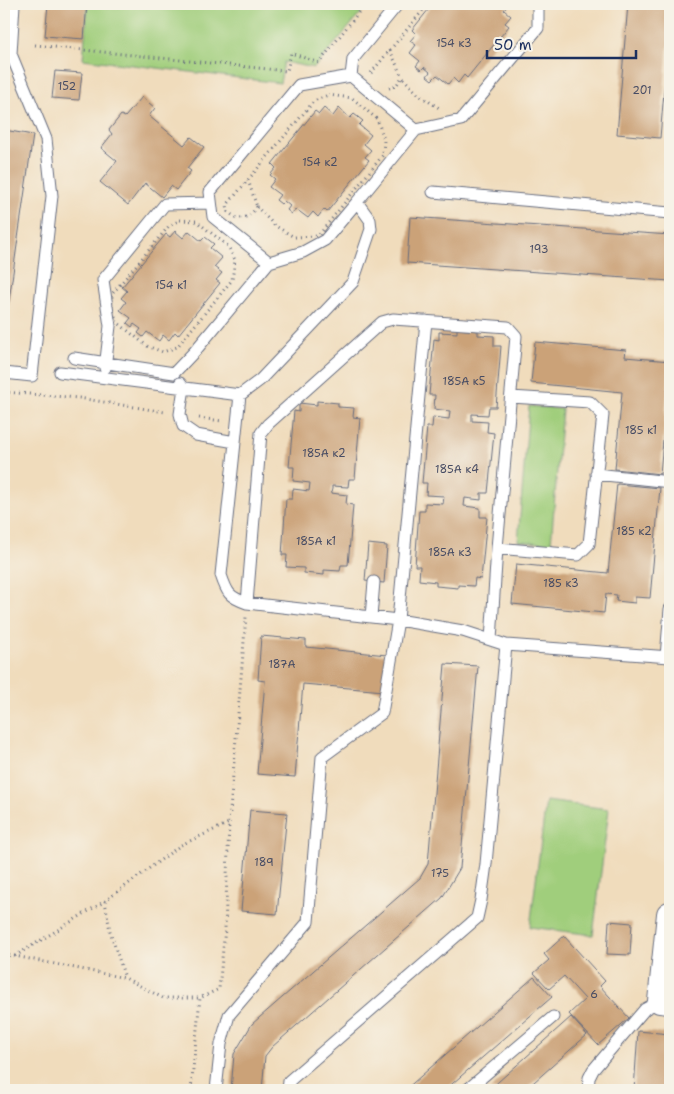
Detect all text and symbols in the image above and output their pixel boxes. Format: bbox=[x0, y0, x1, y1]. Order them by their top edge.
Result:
scale bar bbox=[487, 28, 635, 60]
text: 50 m bbox=[494, 35, 532, 55]
house number: 154 к3 bbox=[436, 36, 472, 51]
house number: 152 bbox=[58, 79, 76, 94]
house number: 201 bbox=[632, 83, 652, 98]
house number: 154 к2 bbox=[302, 155, 338, 170]
house number: 193 bbox=[529, 242, 549, 257]
house number: 154 к1 bbox=[155, 278, 187, 293]
house number: 185А к5 bbox=[443, 374, 486, 389]
house number: 185 к1 bbox=[625, 423, 657, 438]
house number: 185А к2 bbox=[302, 446, 346, 461]
house number: 185А к4 bbox=[435, 462, 479, 477]
house number: 185 к2 bbox=[616, 524, 652, 539]
house number: 185А к1 bbox=[296, 534, 336, 549]
house number: 185А к3 bbox=[428, 545, 472, 560]
house number: 185 к3 bbox=[543, 576, 579, 591]
house number: 187А bbox=[268, 657, 296, 672]
house number: 189 bbox=[254, 855, 274, 870]
house number: 175 bbox=[431, 866, 449, 881]
house number: 6 bbox=[590, 987, 598, 1002]

